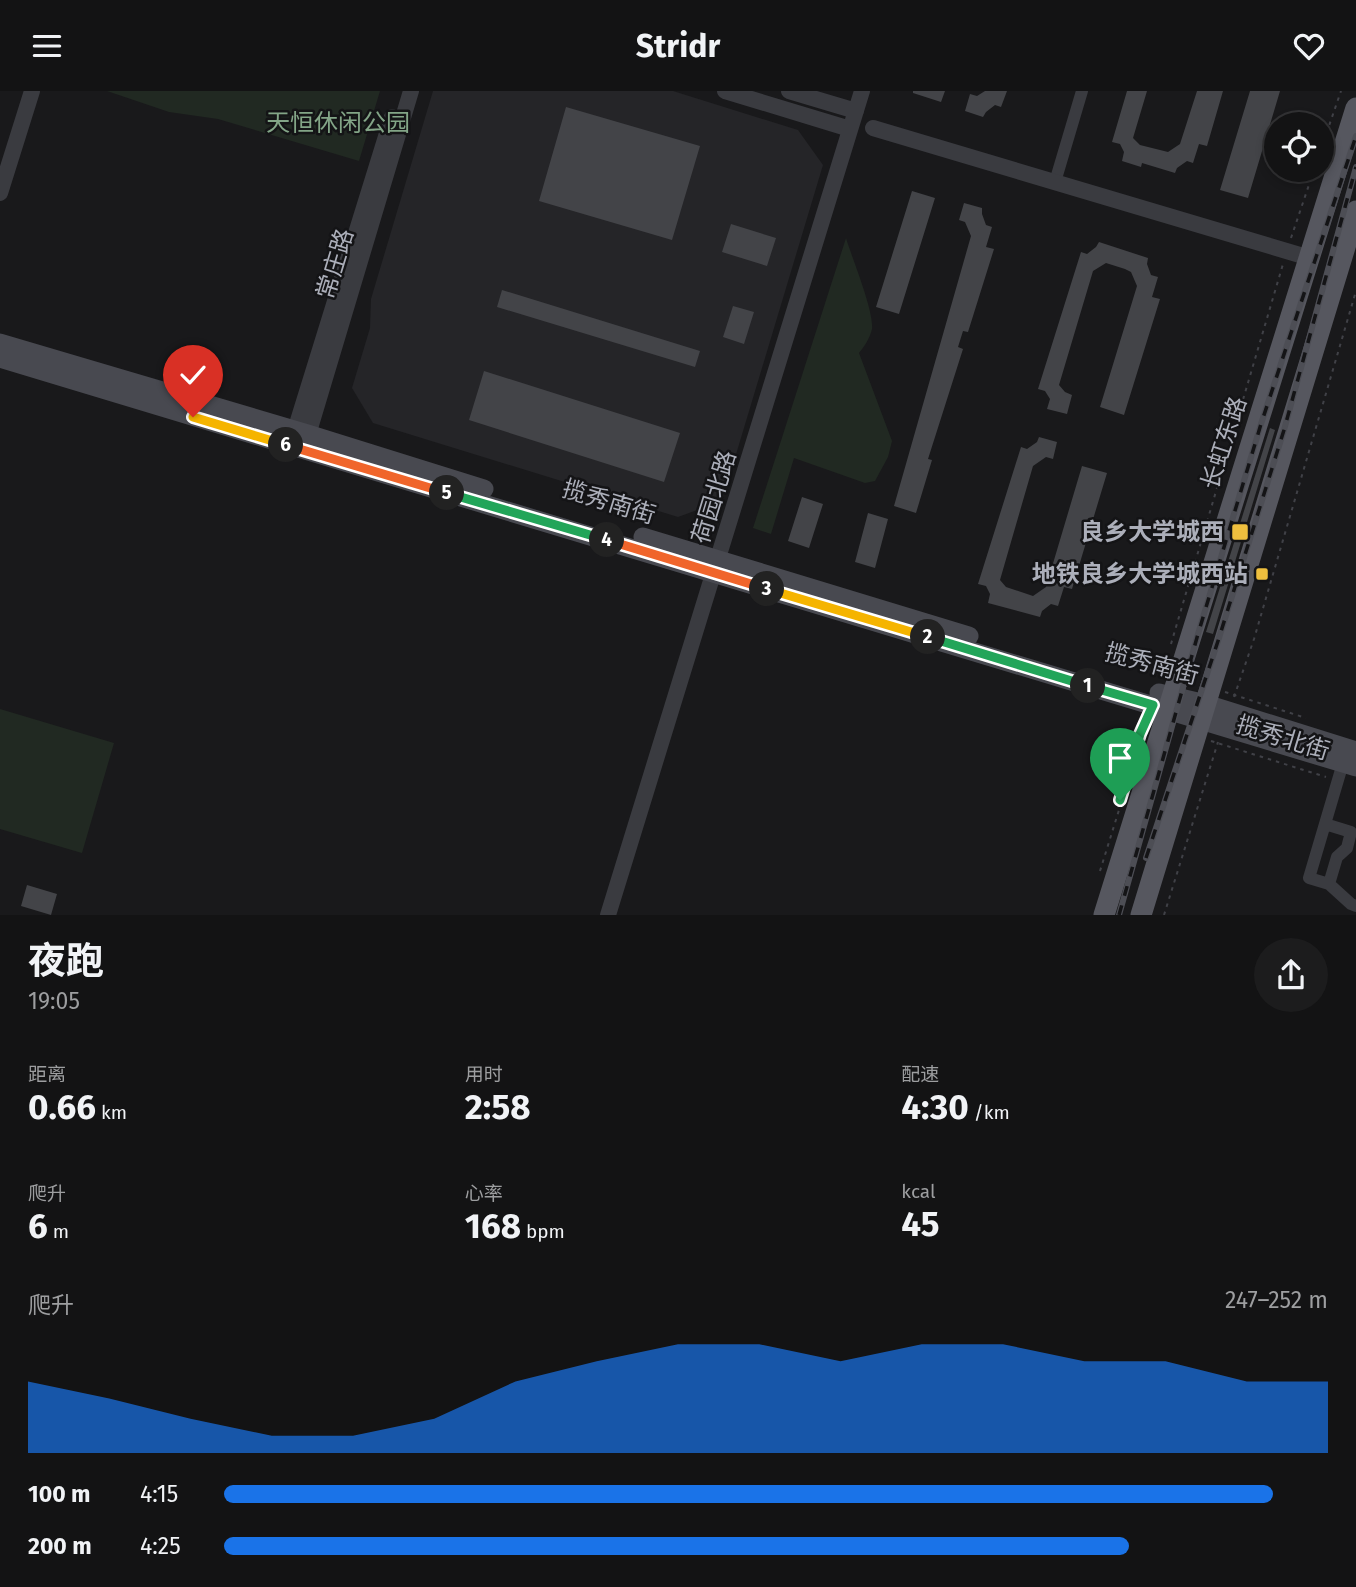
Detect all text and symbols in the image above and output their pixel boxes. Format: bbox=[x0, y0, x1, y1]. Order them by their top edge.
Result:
icon: menu bbox=[28, 27, 66, 65]
text: Stridr bbox=[636, 27, 720, 65]
icon: heart bbox=[1290, 27, 1328, 65]
park label: 天恒休闲公园 bbox=[266, 109, 410, 137]
map controls bbox=[1264, 112, 1334, 182]
button: locate bbox=[1264, 112, 1334, 182]
street label: 常庄路 bbox=[311, 225, 359, 303]
pin bbox=[163, 345, 223, 417]
icon: check bbox=[174, 356, 212, 394]
street label: 长虹东路 bbox=[1196, 393, 1252, 493]
pin: 6 bbox=[268, 427, 304, 463]
text: 6 bbox=[280, 433, 291, 456]
street label: 荷园北路 bbox=[687, 447, 741, 547]
pin: 5 bbox=[430, 475, 464, 511]
street label: 揽秀南街 bbox=[559, 475, 659, 529]
text: 5 bbox=[441, 481, 452, 504]
place label: 良乡大学城西 bbox=[1080, 518, 1224, 546]
marker: 良乡大学城西 bbox=[1230, 522, 1250, 542]
pin: 4 bbox=[590, 523, 624, 557]
text: 4 bbox=[601, 528, 612, 551]
place label: 地铁良乡大学城西站 bbox=[1032, 560, 1248, 588]
marker: 地铁良乡大学城西站 bbox=[1254, 566, 1270, 582]
pin: 3 bbox=[750, 571, 784, 607]
text: 3 bbox=[762, 577, 771, 600]
pin: 2 bbox=[911, 619, 946, 655]
text: 2 bbox=[923, 625, 932, 648]
street label: 揽秀南街 bbox=[1102, 638, 1202, 690]
pin: 1 bbox=[1070, 669, 1106, 703]
text: 1 bbox=[1083, 674, 1092, 697]
street label: 揽秀北街 bbox=[1233, 711, 1333, 765]
pin bbox=[1090, 728, 1150, 800]
icon: arrive bbox=[1101, 739, 1139, 777]
text: 夜跑 bbox=[28, 938, 104, 984]
button: share bbox=[1254, 938, 1328, 1012]
text: 19:05 bbox=[28, 987, 80, 1015]
text: 距离 bbox=[28, 1063, 66, 1086]
text: 用时 bbox=[465, 1063, 503, 1086]
text: 配速 bbox=[901, 1063, 939, 1086]
text: 0.66 bbox=[28, 1086, 96, 1128]
text: 2:58 bbox=[465, 1086, 531, 1128]
text: 4:30 bbox=[901, 1086, 969, 1128]
text: km bbox=[96, 1101, 127, 1124]
text: /km bbox=[969, 1101, 1010, 1124]
text: kcal bbox=[901, 1180, 936, 1203]
text: 爬升 bbox=[28, 1182, 66, 1205]
text: 心率 bbox=[465, 1182, 503, 1205]
text: 45 bbox=[901, 1203, 940, 1245]
text: 6 bbox=[28, 1205, 48, 1247]
text: 168 bbox=[465, 1205, 521, 1247]
text: m bbox=[48, 1220, 69, 1243]
text: bpm bbox=[521, 1220, 565, 1243]
text: 247–252 m bbox=[1225, 1286, 1328, 1314]
text: 爬升 bbox=[28, 1291, 74, 1319]
text: 100 m bbox=[28, 1480, 90, 1508]
text: 4:15 bbox=[140, 1480, 178, 1508]
text: 200 m bbox=[28, 1532, 92, 1560]
text: 4:25 bbox=[140, 1532, 181, 1560]

